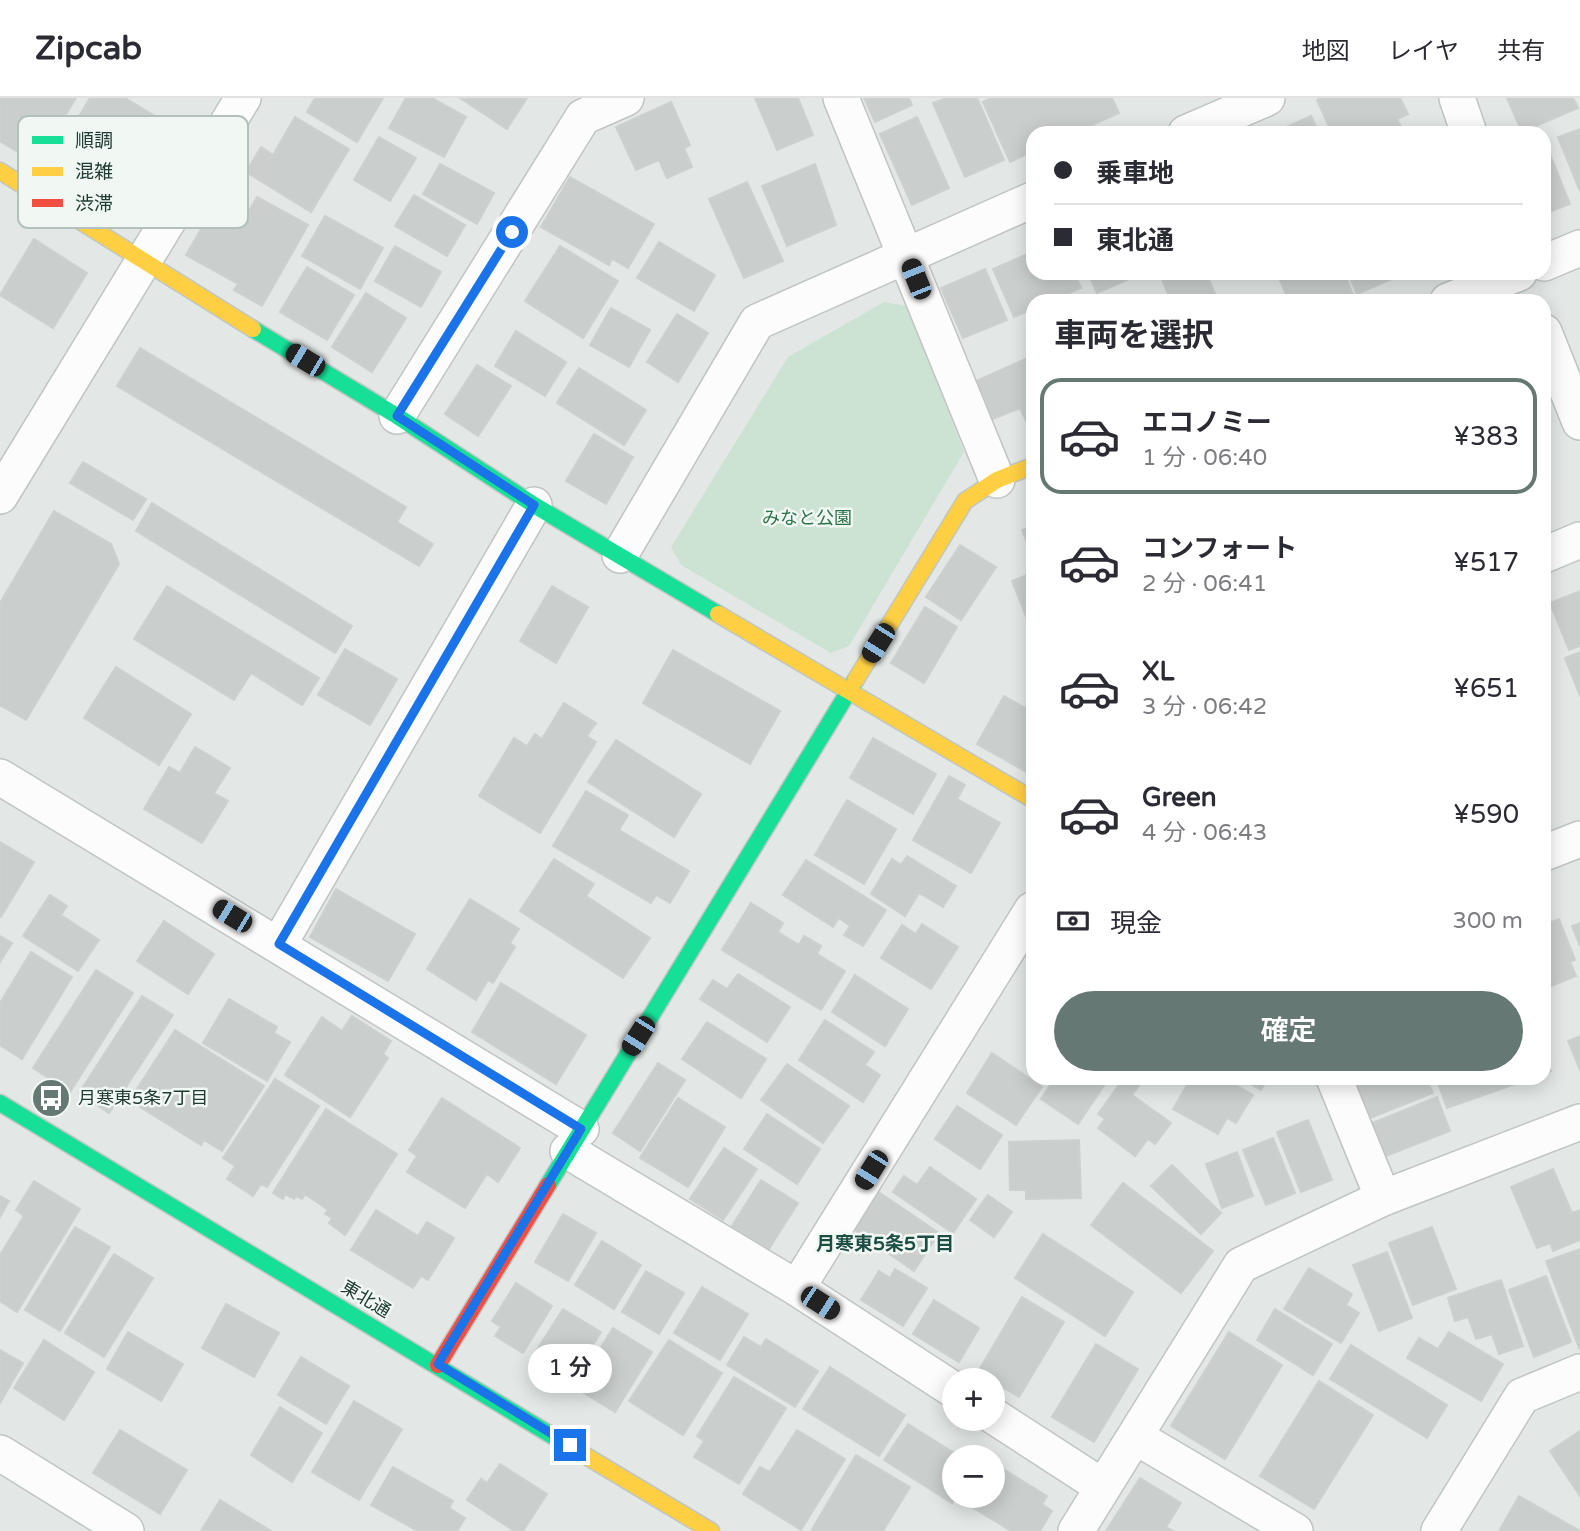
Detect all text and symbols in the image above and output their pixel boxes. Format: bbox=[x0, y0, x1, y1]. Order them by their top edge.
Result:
text: Zipcab bbox=[35, 29, 142, 68]
text: 地図 bbox=[1302, 37, 1350, 66]
text: レイヤ bbox=[1388, 37, 1459, 66]
text: 共有 bbox=[1497, 37, 1545, 66]
legend bbox=[18, 116, 248, 228]
text: 順調 bbox=[75, 130, 113, 152]
text: 乗車地 bbox=[1096, 158, 1174, 189]
text: 混雑 bbox=[75, 161, 113, 183]
text: 渋滞 bbox=[75, 193, 113, 215]
route start bbox=[496, 216, 528, 248]
text: 東北通 bbox=[1096, 225, 1174, 256]
car bbox=[899, 256, 934, 302]
text: 車両を選択 bbox=[1054, 317, 1214, 355]
car bbox=[282, 340, 329, 380]
icon: car bbox=[1058, 405, 1121, 468]
text: エコノミー bbox=[1142, 407, 1272, 438]
text: ¥383 bbox=[1453, 421, 1519, 452]
text: 1 分 · 06:40 bbox=[1142, 444, 1267, 472]
park label: みなと公園 bbox=[762, 507, 852, 529]
icon: car bbox=[1058, 531, 1121, 594]
text: コンフォート bbox=[1142, 533, 1297, 564]
text: ¥517 bbox=[1453, 547, 1519, 578]
text: 2 分 · 06:41 bbox=[1142, 570, 1267, 598]
car bbox=[858, 620, 899, 666]
text: XL bbox=[1142, 656, 1174, 687]
icon: car bbox=[1058, 657, 1121, 720]
text: ¥651 bbox=[1453, 673, 1519, 704]
text: 3 分 · 06:42 bbox=[1142, 693, 1267, 721]
text: Green bbox=[1142, 782, 1217, 813]
icon: car bbox=[1058, 783, 1121, 846]
text: ¥590 bbox=[1453, 799, 1519, 830]
text: 4 分 · 06:43 bbox=[1142, 819, 1267, 847]
car bbox=[209, 896, 256, 936]
icon: cash bbox=[1054, 902, 1092, 940]
text: 300 m bbox=[1453, 907, 1523, 935]
text: 現金 bbox=[1110, 908, 1162, 939]
button: 確定 bbox=[1054, 991, 1523, 1071]
car bbox=[618, 1013, 659, 1059]
bus stop icon: 月寒東5条7丁目 bbox=[30, 1077, 72, 1119]
place label: 月寒東5条7丁目 bbox=[78, 1087, 209, 1109]
car bbox=[851, 1147, 892, 1193]
district label: 月寒東5条5丁目 bbox=[816, 1233, 954, 1255]
street label: 東北通 bbox=[337, 1276, 395, 1322]
car bbox=[797, 1283, 844, 1323]
callout: 1 分 bbox=[528, 1344, 612, 1392]
text: 1 分 bbox=[548, 1354, 592, 1382]
map controls bbox=[942, 1368, 1005, 1508]
button: + bbox=[942, 1368, 1005, 1431]
route end bbox=[554, 1429, 586, 1461]
button: − bbox=[942, 1445, 1005, 1508]

